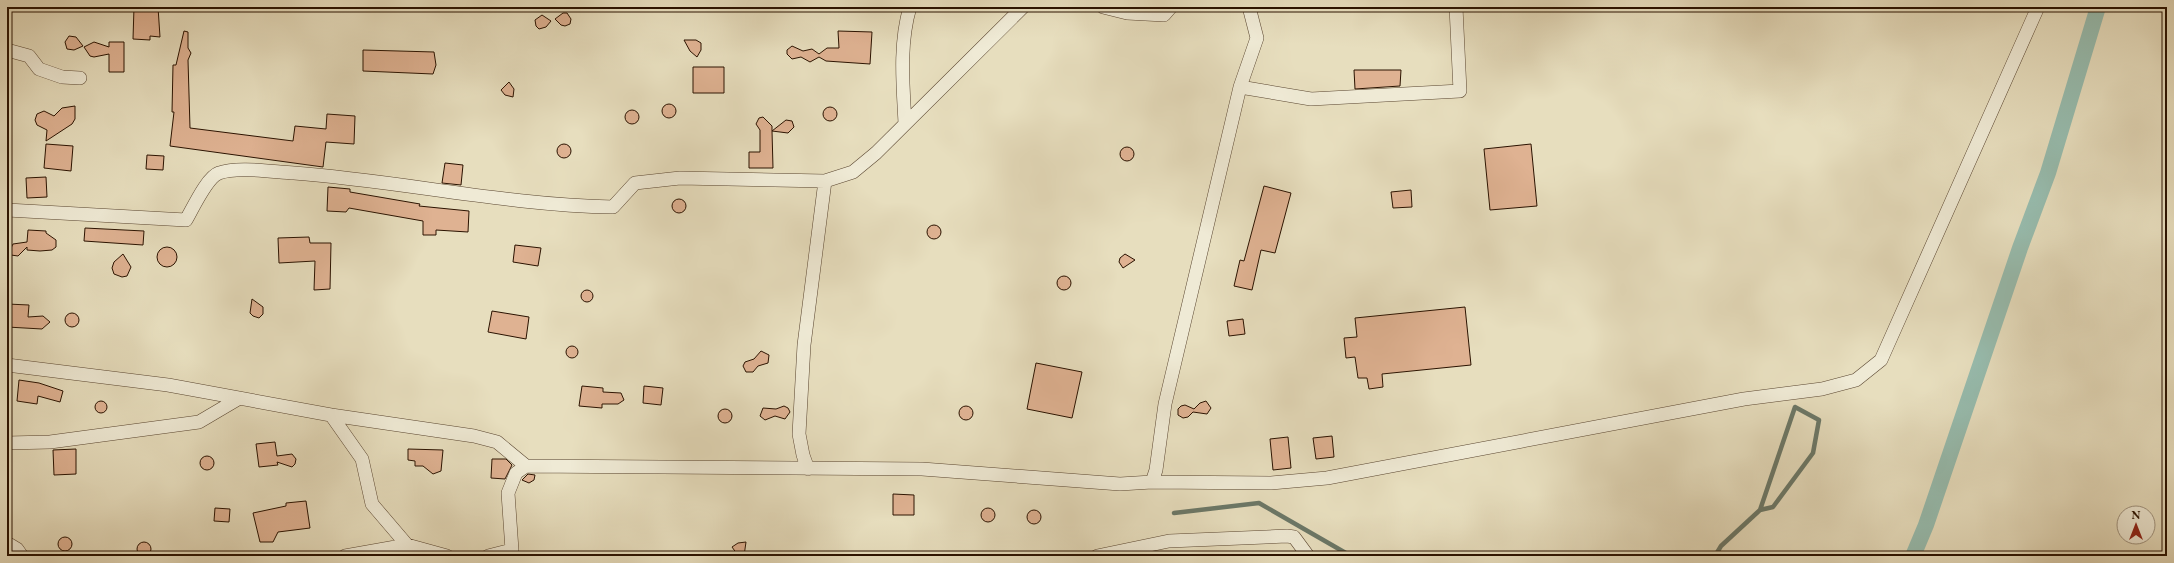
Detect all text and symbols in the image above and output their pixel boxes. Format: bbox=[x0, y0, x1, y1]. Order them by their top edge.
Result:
north arrow bbox=[2116, 505, 2156, 545]
text: N bbox=[2132, 508, 2141, 522]

